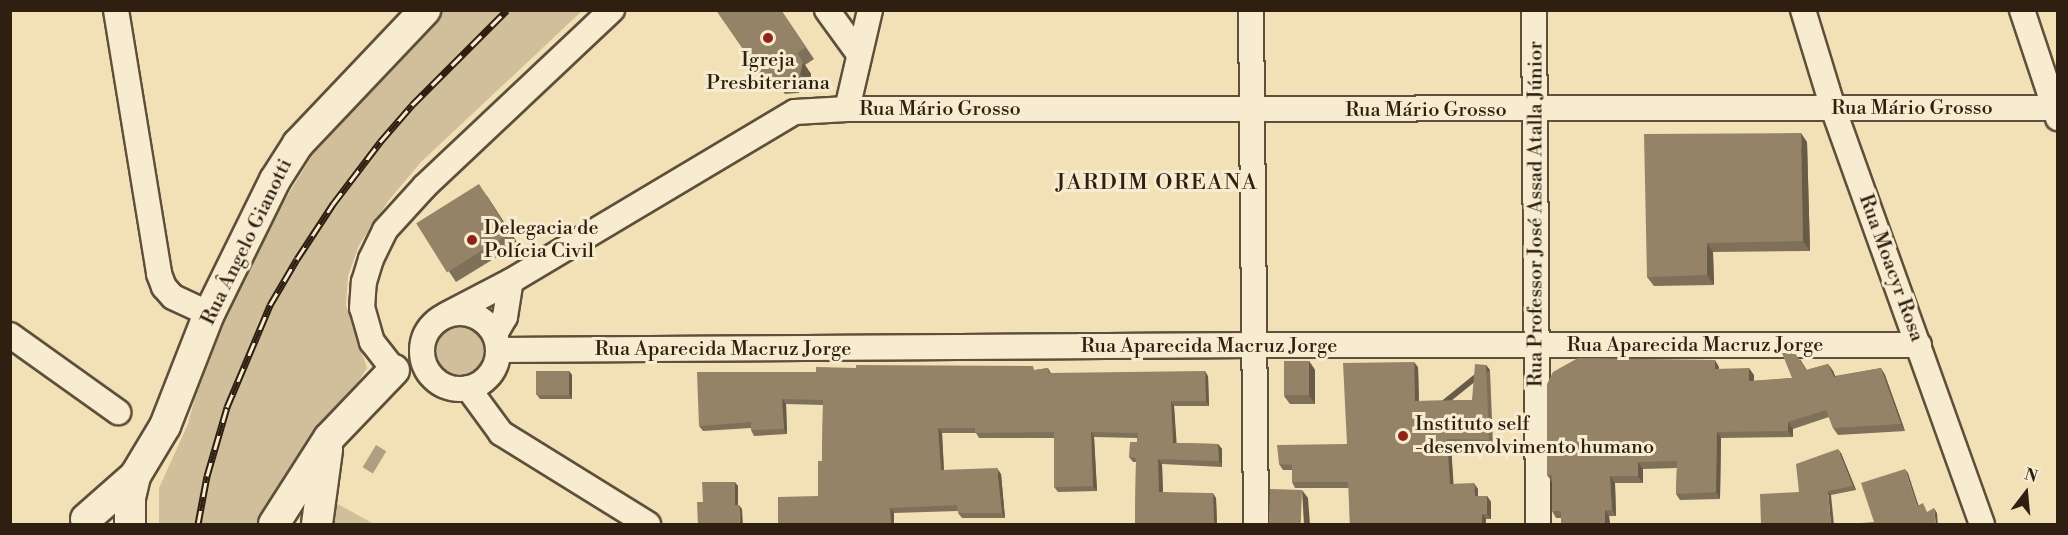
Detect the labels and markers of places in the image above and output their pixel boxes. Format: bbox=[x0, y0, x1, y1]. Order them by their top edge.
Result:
marker: Igreja Presbiteriana bbox=[761, 31, 775, 45]
place label: Igreja Presbiteriana bbox=[706, 48, 830, 95]
place label: Delegacia de Polícia Civil bbox=[484, 216, 599, 263]
marker: Delegacia de Polícia Civil bbox=[465, 233, 479, 247]
place label: Instituto self -desenvolvimento humano bbox=[1415, 412, 1654, 459]
marker: Instituto self -desenvolvimento humano bbox=[1396, 429, 1410, 443]

